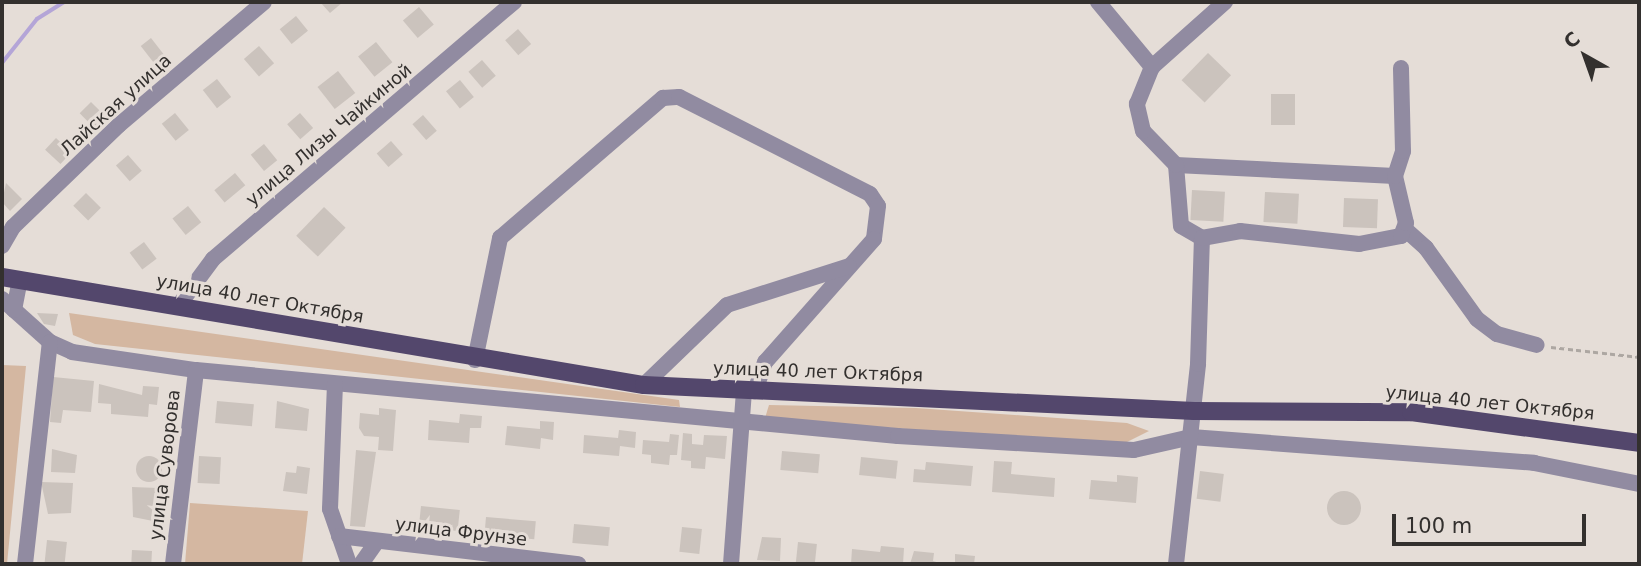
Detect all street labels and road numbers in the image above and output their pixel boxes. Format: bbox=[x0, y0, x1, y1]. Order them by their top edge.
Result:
street label: Лайская улица bbox=[56, 50, 176, 160]
street label: улица Лизы Чайкиной bbox=[242, 59, 416, 211]
street label: улица 40 лет Октября bbox=[155, 270, 365, 328]
street label: улица 40 лет Октября bbox=[713, 358, 923, 386]
street label: улица 40 лет Октября bbox=[1384, 381, 1596, 425]
street label: улица Суворова bbox=[145, 388, 185, 542]
street label: улица Фрунзе bbox=[394, 513, 528, 551]

